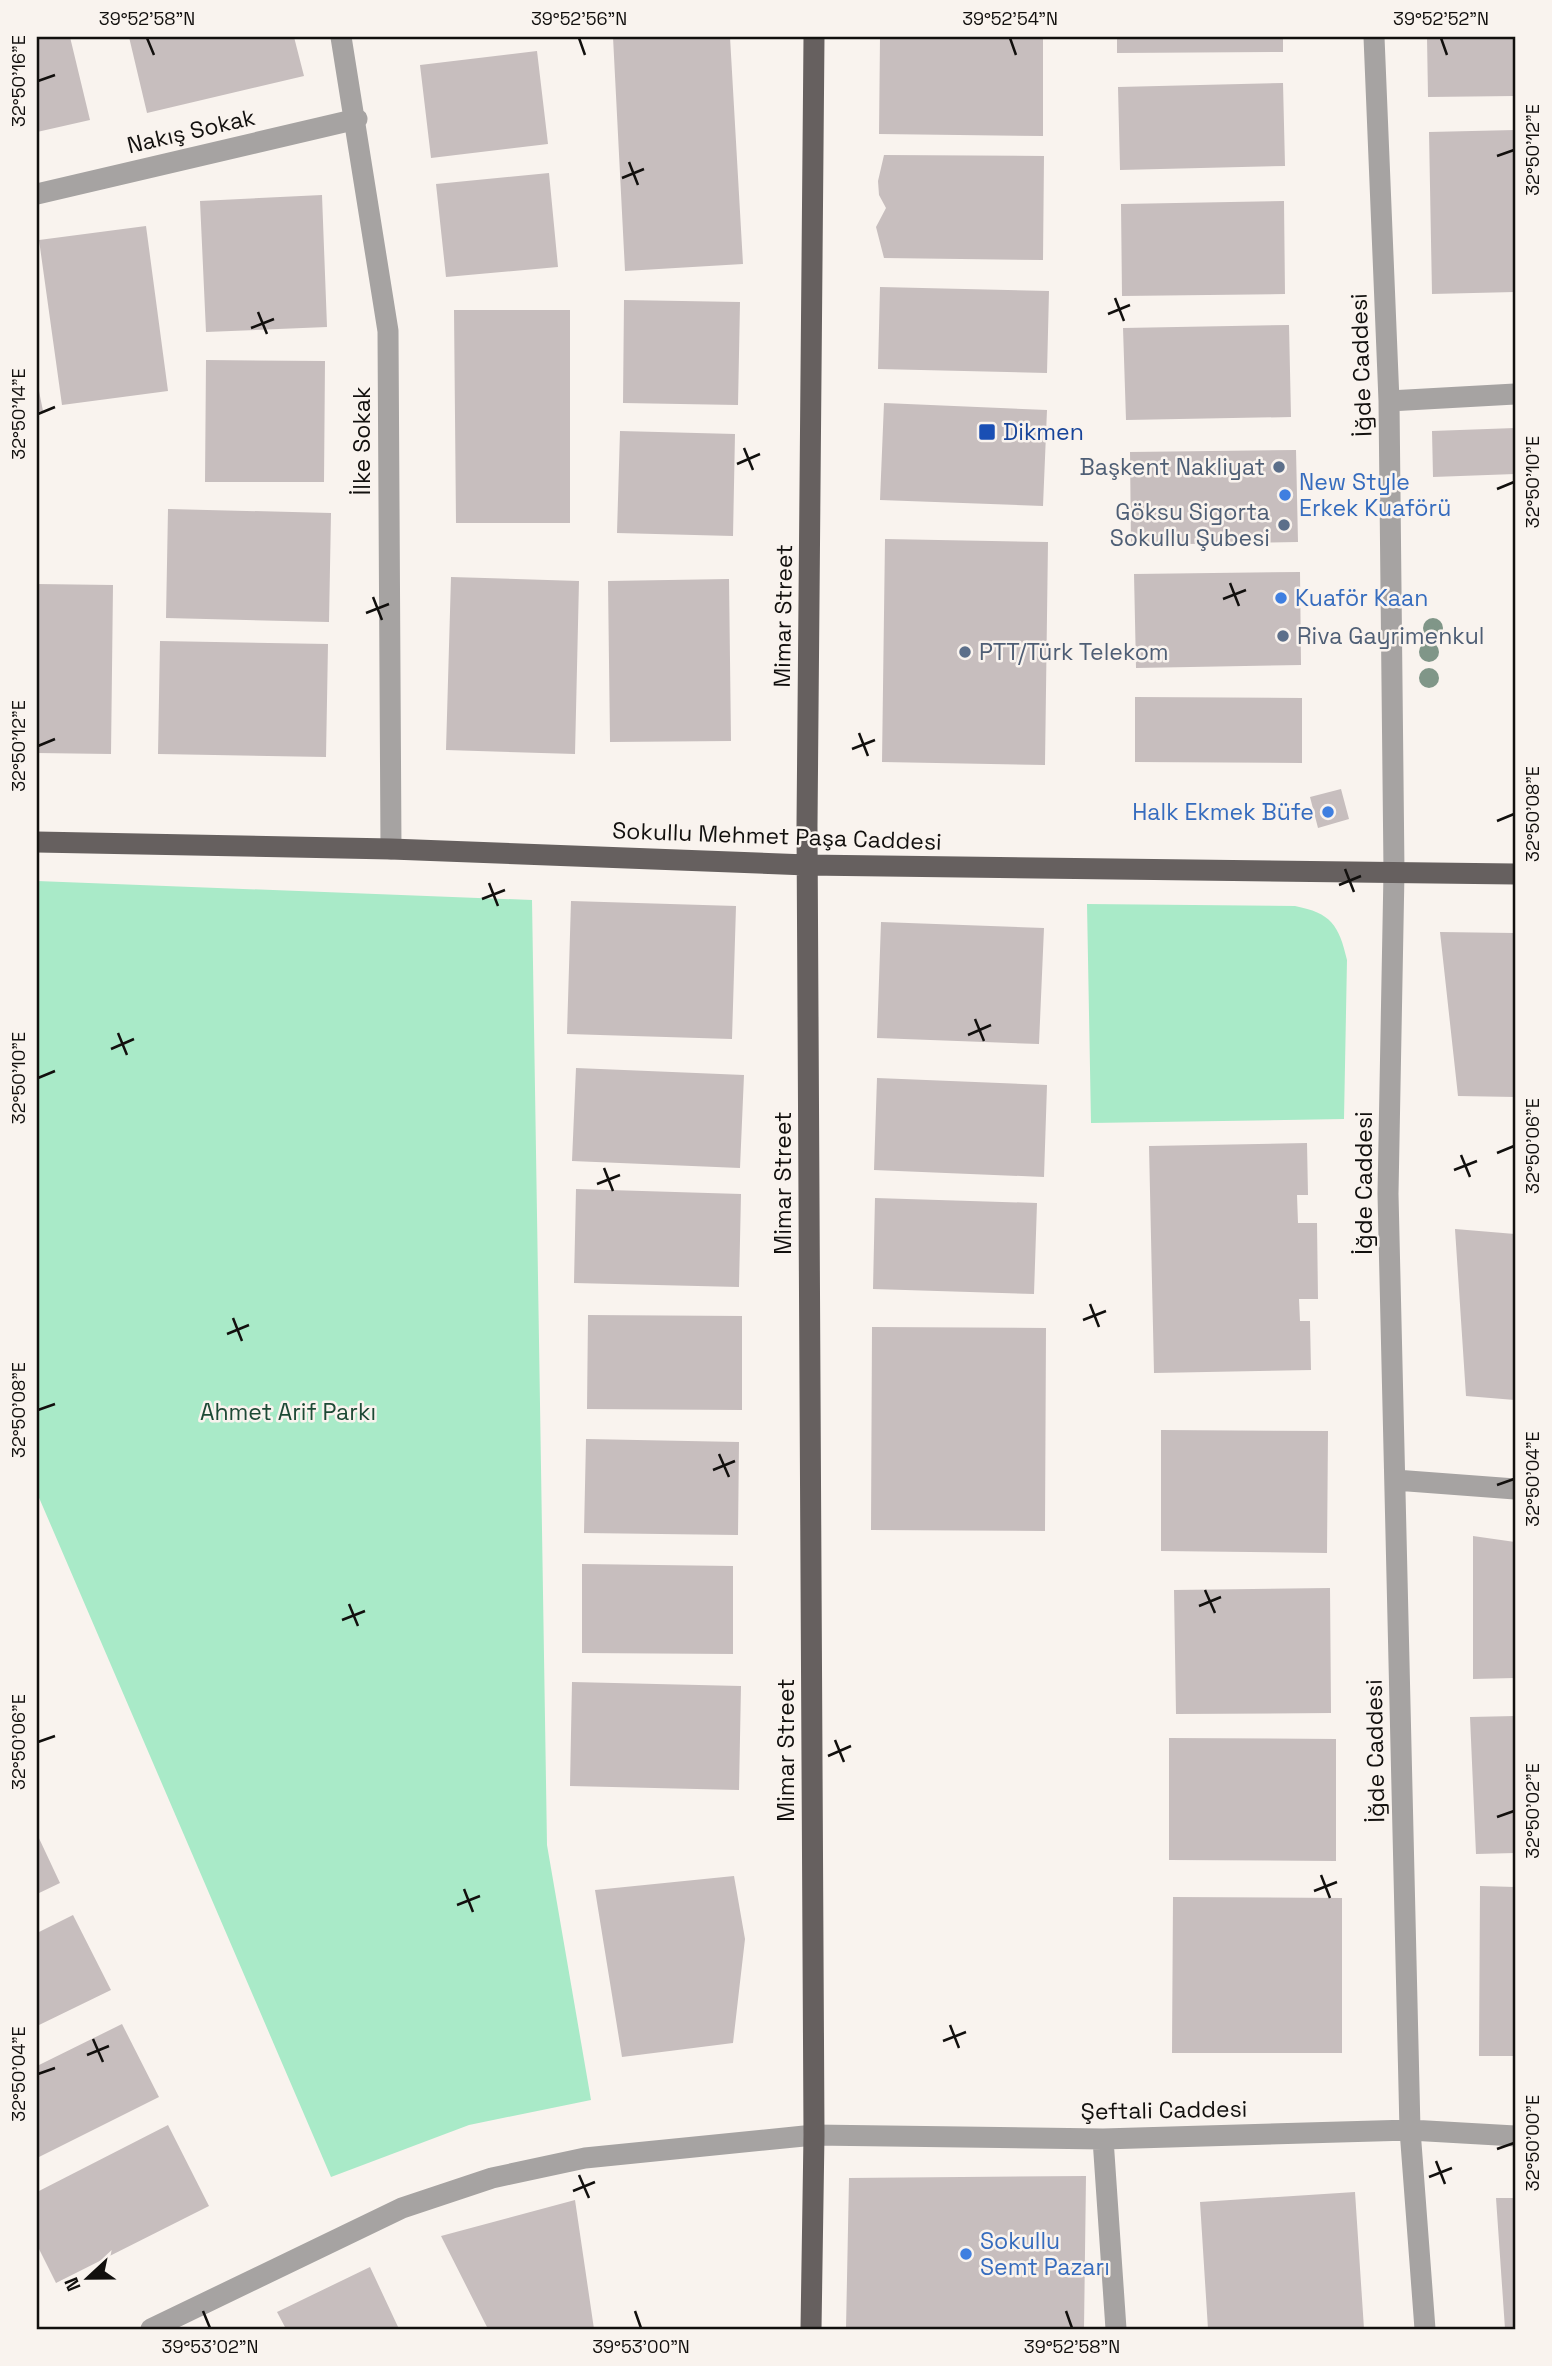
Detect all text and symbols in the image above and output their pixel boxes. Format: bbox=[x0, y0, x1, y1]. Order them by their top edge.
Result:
text: 39°52'58"N bbox=[99, 7, 195, 30]
text: 39°52'56"N bbox=[531, 7, 627, 30]
text: 39°52'54"N bbox=[962, 7, 1058, 30]
text: 39°52'52"N bbox=[1393, 7, 1489, 30]
text: 32°50'16"E bbox=[7, 35, 30, 127]
street label: Nakış Sokak bbox=[124, 102, 258, 160]
text: 32°50'12"E bbox=[1521, 104, 1544, 196]
street label: İğde Caddesi bbox=[1344, 293, 1378, 437]
text: 32°50'14"E bbox=[7, 368, 30, 460]
street label: İlke Sokak bbox=[347, 387, 377, 495]
place label: Dikmen bbox=[1003, 417, 1084, 447]
marker: Dikmen bbox=[977, 422, 997, 442]
text: 32°50'10"E bbox=[1521, 436, 1544, 528]
place label: Başkent Nakliyat bbox=[1080, 452, 1265, 482]
marker: Başkent Nakliyat bbox=[1271, 459, 1287, 475]
place label: New Style Erkek Kuaförü bbox=[1299, 467, 1451, 523]
marker: New Style Erkek Kuaförü bbox=[1277, 487, 1293, 503]
place label: Göksu Sigorta Sokullu Şubesi bbox=[1110, 497, 1270, 553]
marker: Göksu Sigorta Sokullu Şubesi bbox=[1276, 517, 1292, 533]
street label: Mimar Street bbox=[767, 544, 799, 688]
place label: Kuaför Kaan bbox=[1295, 583, 1428, 613]
marker: Kuaför Kaan bbox=[1273, 590, 1289, 606]
place label: Riva Gayrimenkul bbox=[1297, 621, 1484, 651]
marker: Riva Gayrimenkul bbox=[1275, 628, 1291, 644]
place label: PTT/Türk Telekom bbox=[979, 637, 1169, 667]
marker: PTT/Türk Telekom bbox=[957, 644, 973, 660]
text: 32°50'12"E bbox=[7, 700, 30, 792]
text: 32°50'08"E bbox=[1521, 766, 1544, 862]
place label: Halk Ekmek Büfe bbox=[1132, 797, 1314, 827]
marker: Halk Ekmek Büfe bbox=[1320, 804, 1336, 820]
street label: Sokullu Mehmet Paşa Caddesi bbox=[612, 815, 942, 857]
text: 32°50'10"E bbox=[7, 1032, 30, 1124]
text: 32°50'06"E bbox=[1521, 1098, 1544, 1194]
street label: Mimar Street bbox=[768, 1111, 798, 1255]
street label: İğde Caddesi bbox=[1349, 1111, 1379, 1255]
text: 32°50'08"E bbox=[7, 1362, 30, 1458]
park label: Ahmet Arif Parkı bbox=[200, 1397, 376, 1427]
text: 32°50'04"E bbox=[1521, 1431, 1544, 1527]
street label: Mimar Street bbox=[771, 1678, 801, 1822]
street label: İğde Caddesi bbox=[1359, 1679, 1391, 1823]
text: 32°50'06"E bbox=[7, 1694, 30, 1790]
text: 32°50'02"E bbox=[1521, 1763, 1544, 1859]
text: 32°50'04"E bbox=[7, 2026, 30, 2122]
street label: Şeftali Caddesi bbox=[1080, 2094, 1248, 2126]
text: 32°50'00"E bbox=[1521, 2095, 1544, 2191]
place label: Sokullu Semt Pazarı bbox=[980, 2226, 1110, 2282]
north arrow bbox=[52, 2244, 122, 2314]
marker: Sokullu Semt Pazarı bbox=[958, 2246, 974, 2262]
text: N bbox=[59, 2274, 87, 2295]
text: 39°53'02"N bbox=[162, 2335, 258, 2358]
text: 39°53'00"N bbox=[592, 2335, 690, 2358]
text: 39°52'58"N bbox=[1024, 2335, 1120, 2358]

